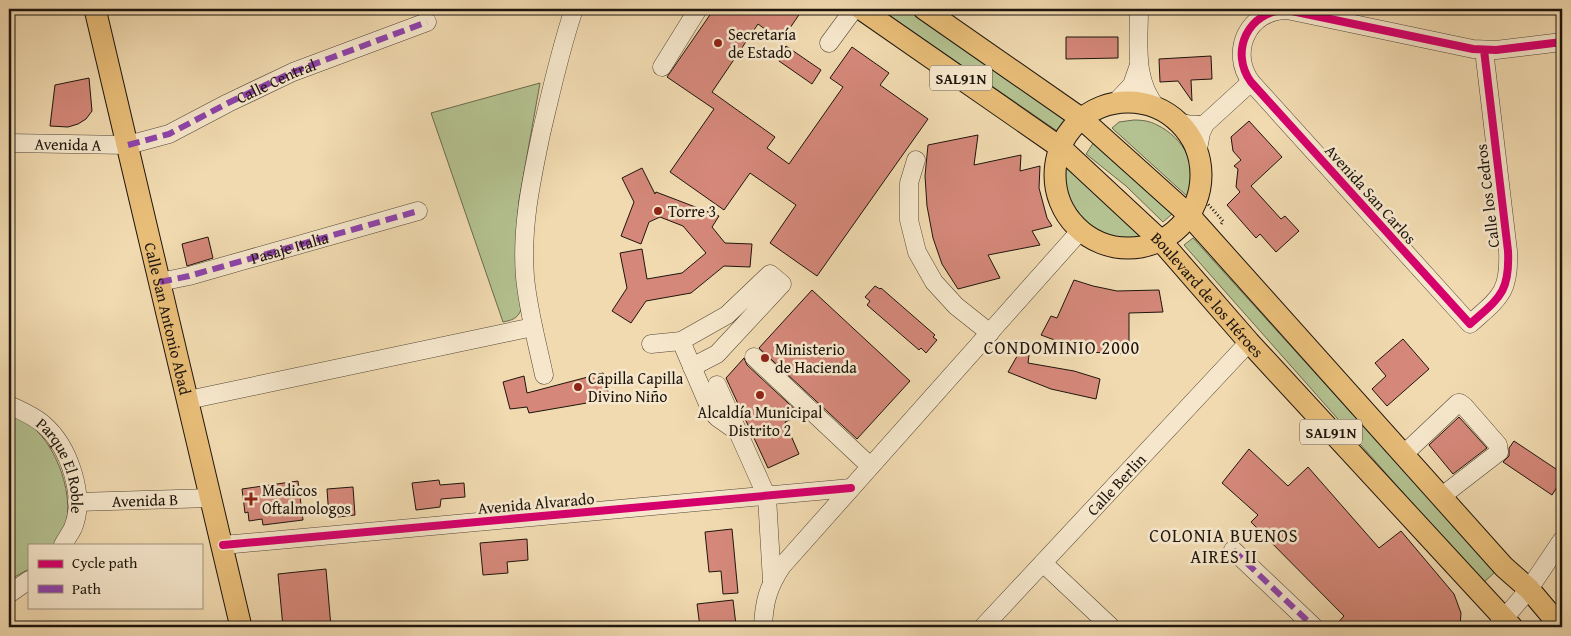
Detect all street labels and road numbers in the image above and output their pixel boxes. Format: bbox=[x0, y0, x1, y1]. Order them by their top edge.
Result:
street label: Calle Central bbox=[232, 52, 320, 110]
road number: SAL91N bbox=[930, 66, 992, 90]
street label: Avenida A bbox=[34, 131, 102, 157]
street label: Avenida San Carlos bbox=[1320, 139, 1422, 249]
street label: Calle los Cedros bbox=[1469, 143, 1505, 249]
street label: Pasaje Italia bbox=[248, 225, 332, 270]
street label: Boulevard de los Héroes bbox=[1146, 226, 1269, 363]
street label: Calle San Antonio Abad bbox=[139, 240, 198, 398]
street label: Parque El Roble bbox=[31, 411, 90, 515]
road number: SAL91N bbox=[1300, 420, 1362, 444]
street label: Calle Berlin bbox=[1081, 448, 1151, 521]
street label: Avenida Alvarado bbox=[477, 486, 595, 520]
street label: Avenida B bbox=[112, 487, 178, 513]

